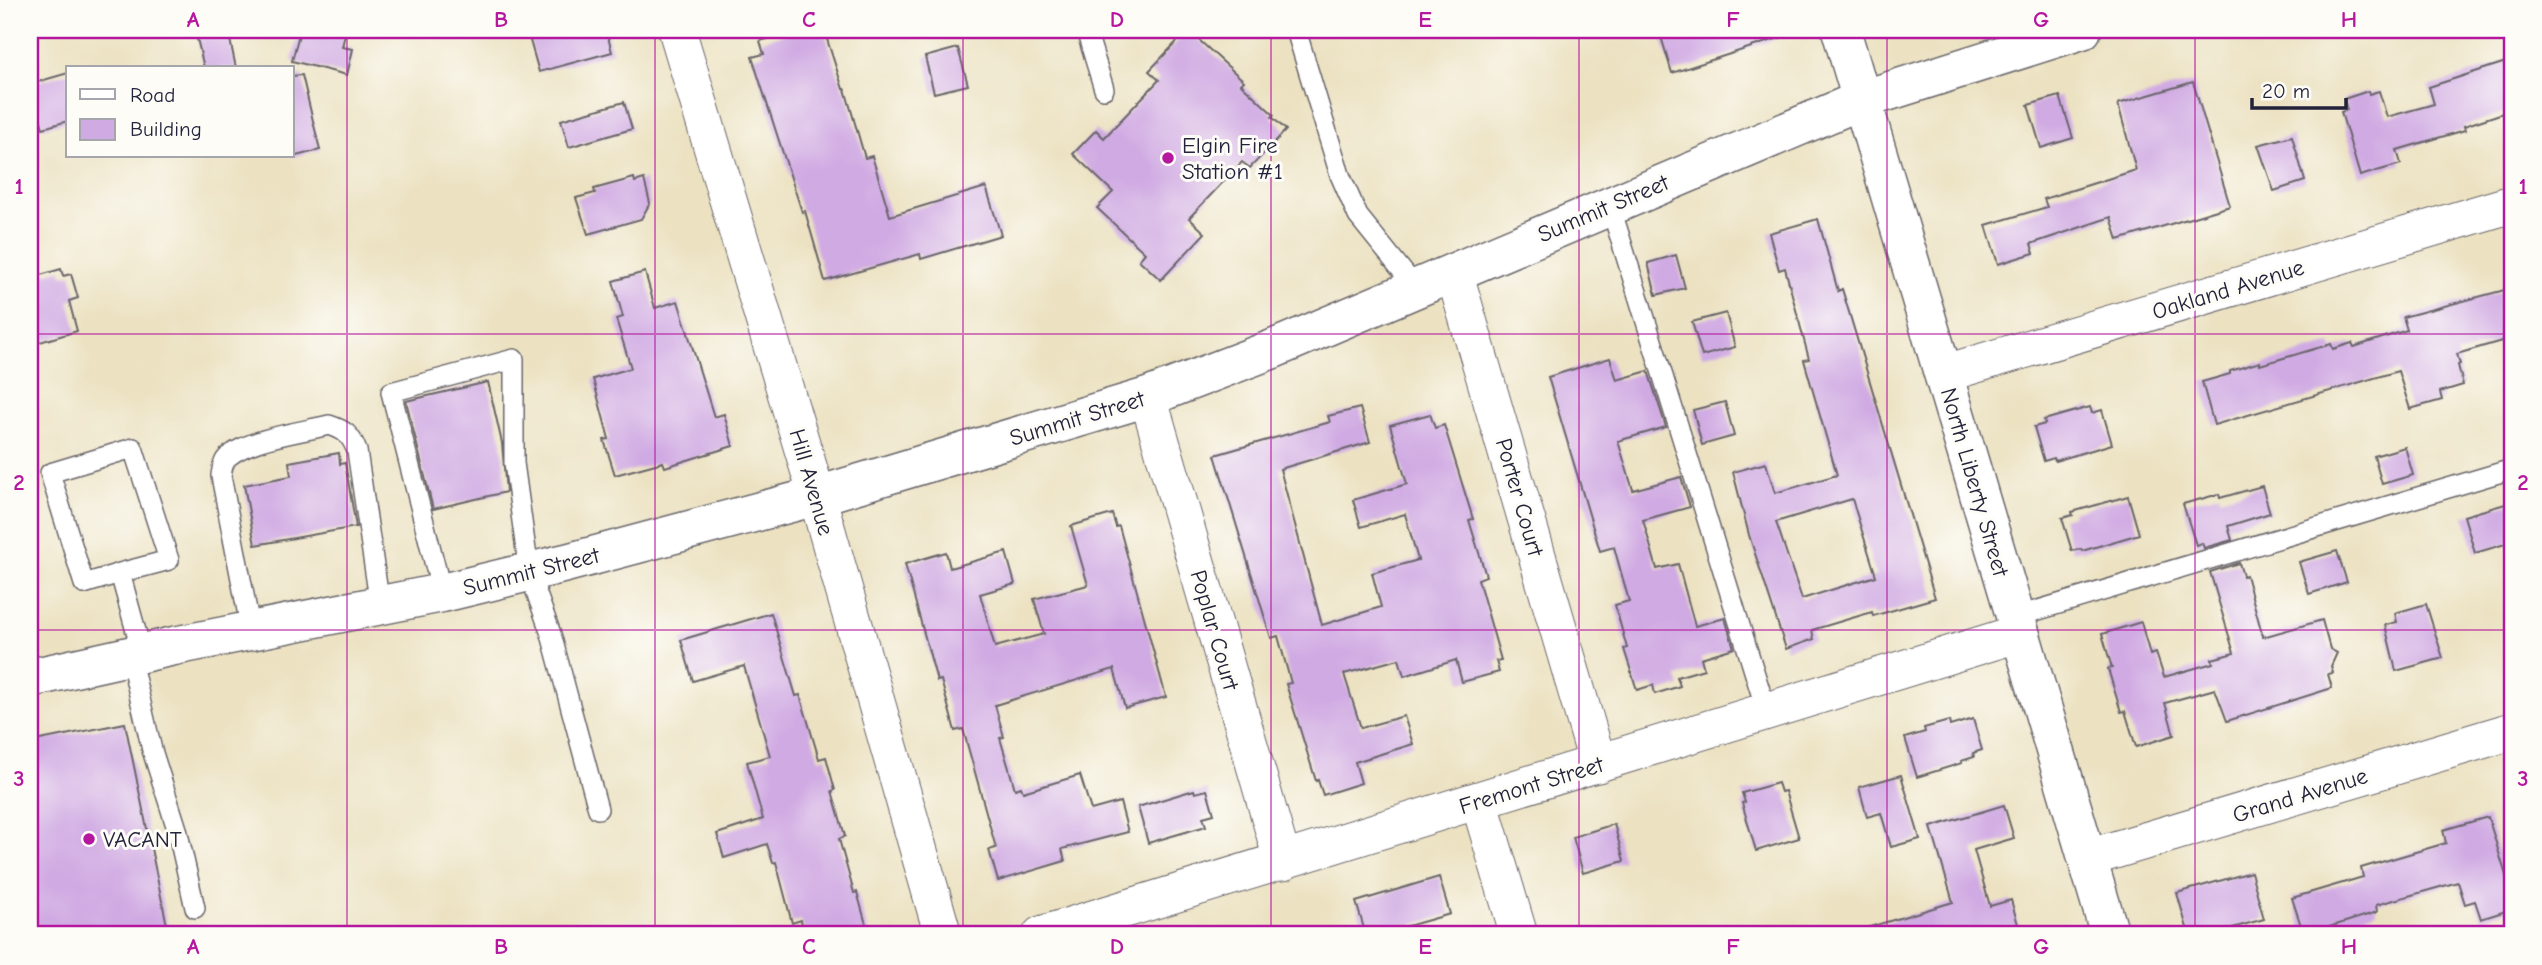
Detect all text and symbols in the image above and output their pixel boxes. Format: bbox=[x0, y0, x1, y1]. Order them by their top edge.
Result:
text: A bbox=[187, 6, 200, 33]
text: B bbox=[494, 6, 508, 33]
text: C bbox=[802, 6, 816, 33]
text: D bbox=[1110, 6, 1124, 33]
text: E bbox=[1418, 6, 1432, 33]
text: F bbox=[1726, 6, 1740, 33]
text: G bbox=[2033, 6, 2049, 33]
text: H bbox=[2341, 6, 2357, 33]
legend bbox=[66, 66, 294, 158]
scale bar bbox=[2252, 66, 2346, 110]
text: 20 m bbox=[2262, 79, 2310, 103]
text: Road bbox=[130, 83, 175, 107]
text: Building bbox=[130, 117, 202, 141]
place label: Elgin Fire Station #1 bbox=[1182, 132, 1283, 185]
marker: Elgin Fire Station #1 bbox=[1160, 150, 1176, 166]
street label: Summit Street bbox=[1534, 168, 1674, 248]
text: 1 bbox=[14, 173, 24, 200]
text: 1 bbox=[2518, 173, 2528, 200]
street label: Oakland Avenue bbox=[2149, 254, 2307, 325]
street label: Summit Street bbox=[1006, 385, 1149, 452]
street label: North Liberty Street bbox=[1935, 385, 2015, 581]
street label: Hill Avenue bbox=[783, 426, 840, 539]
street label: Porter Court bbox=[1490, 435, 1550, 560]
text: 2 bbox=[13, 469, 25, 496]
text: 2 bbox=[2517, 469, 2529, 496]
street label: Summit Street bbox=[460, 541, 603, 601]
street label: Poplar Court bbox=[1184, 567, 1245, 695]
street label: Fremont Street bbox=[1456, 750, 1608, 820]
street label: Grand Avenue bbox=[2229, 762, 2371, 829]
text: 3 bbox=[13, 765, 25, 792]
text: 3 bbox=[2517, 765, 2529, 792]
place label: VACANT bbox=[103, 826, 182, 853]
marker: VACANT bbox=[81, 831, 97, 847]
text: A bbox=[187, 933, 200, 960]
text: B bbox=[494, 933, 508, 960]
text: C bbox=[802, 933, 816, 960]
text: D bbox=[1110, 933, 1124, 960]
text: E bbox=[1418, 933, 1432, 960]
text: F bbox=[1726, 933, 1740, 960]
text: G bbox=[2033, 933, 2049, 960]
text: H bbox=[2341, 933, 2357, 960]

